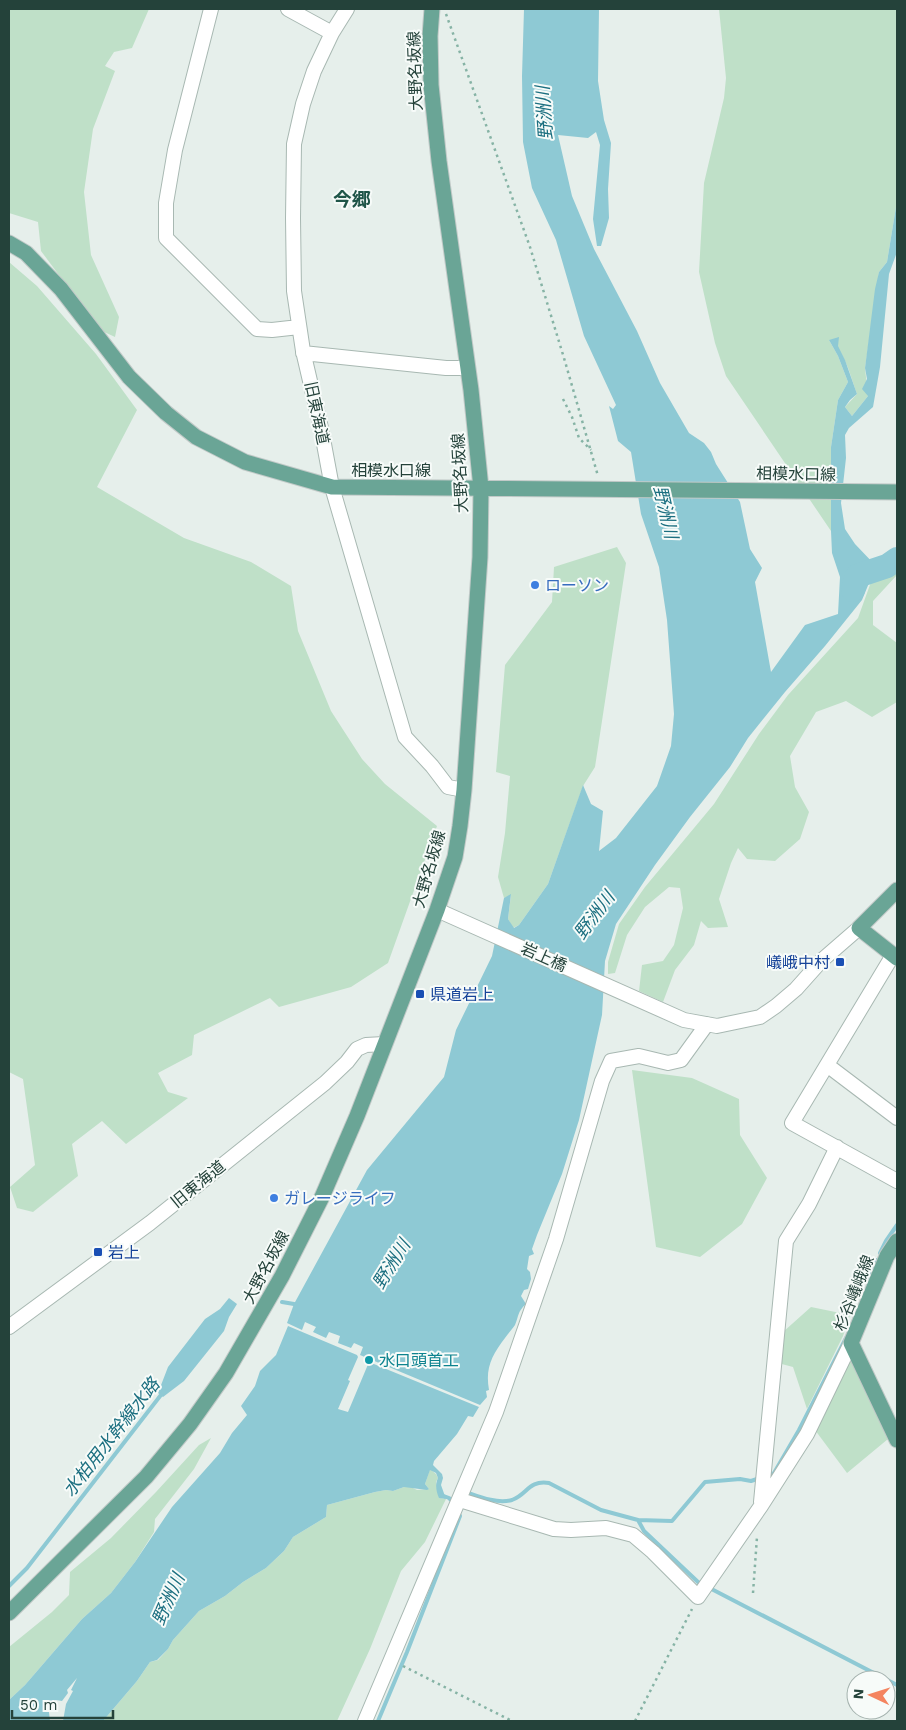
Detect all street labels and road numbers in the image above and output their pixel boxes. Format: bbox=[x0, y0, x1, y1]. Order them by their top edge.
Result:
street label: 大野名坂線 bbox=[404, 31, 426, 111]
street label: 旧東海道 bbox=[301, 380, 333, 446]
street label: 大野名坂線 bbox=[448, 433, 472, 513]
street label: 相模水口線 bbox=[351, 461, 431, 480]
street label: 相模水口線 bbox=[756, 464, 836, 484]
street label: 大野名坂線 bbox=[409, 828, 449, 910]
street label: 岩上橋 bbox=[518, 939, 570, 975]
street label: 旧東海道 bbox=[167, 1156, 229, 1212]
street label: 大野名坂線 bbox=[239, 1227, 293, 1307]
street label: 杉谷嶬峨線 bbox=[830, 1252, 878, 1334]

